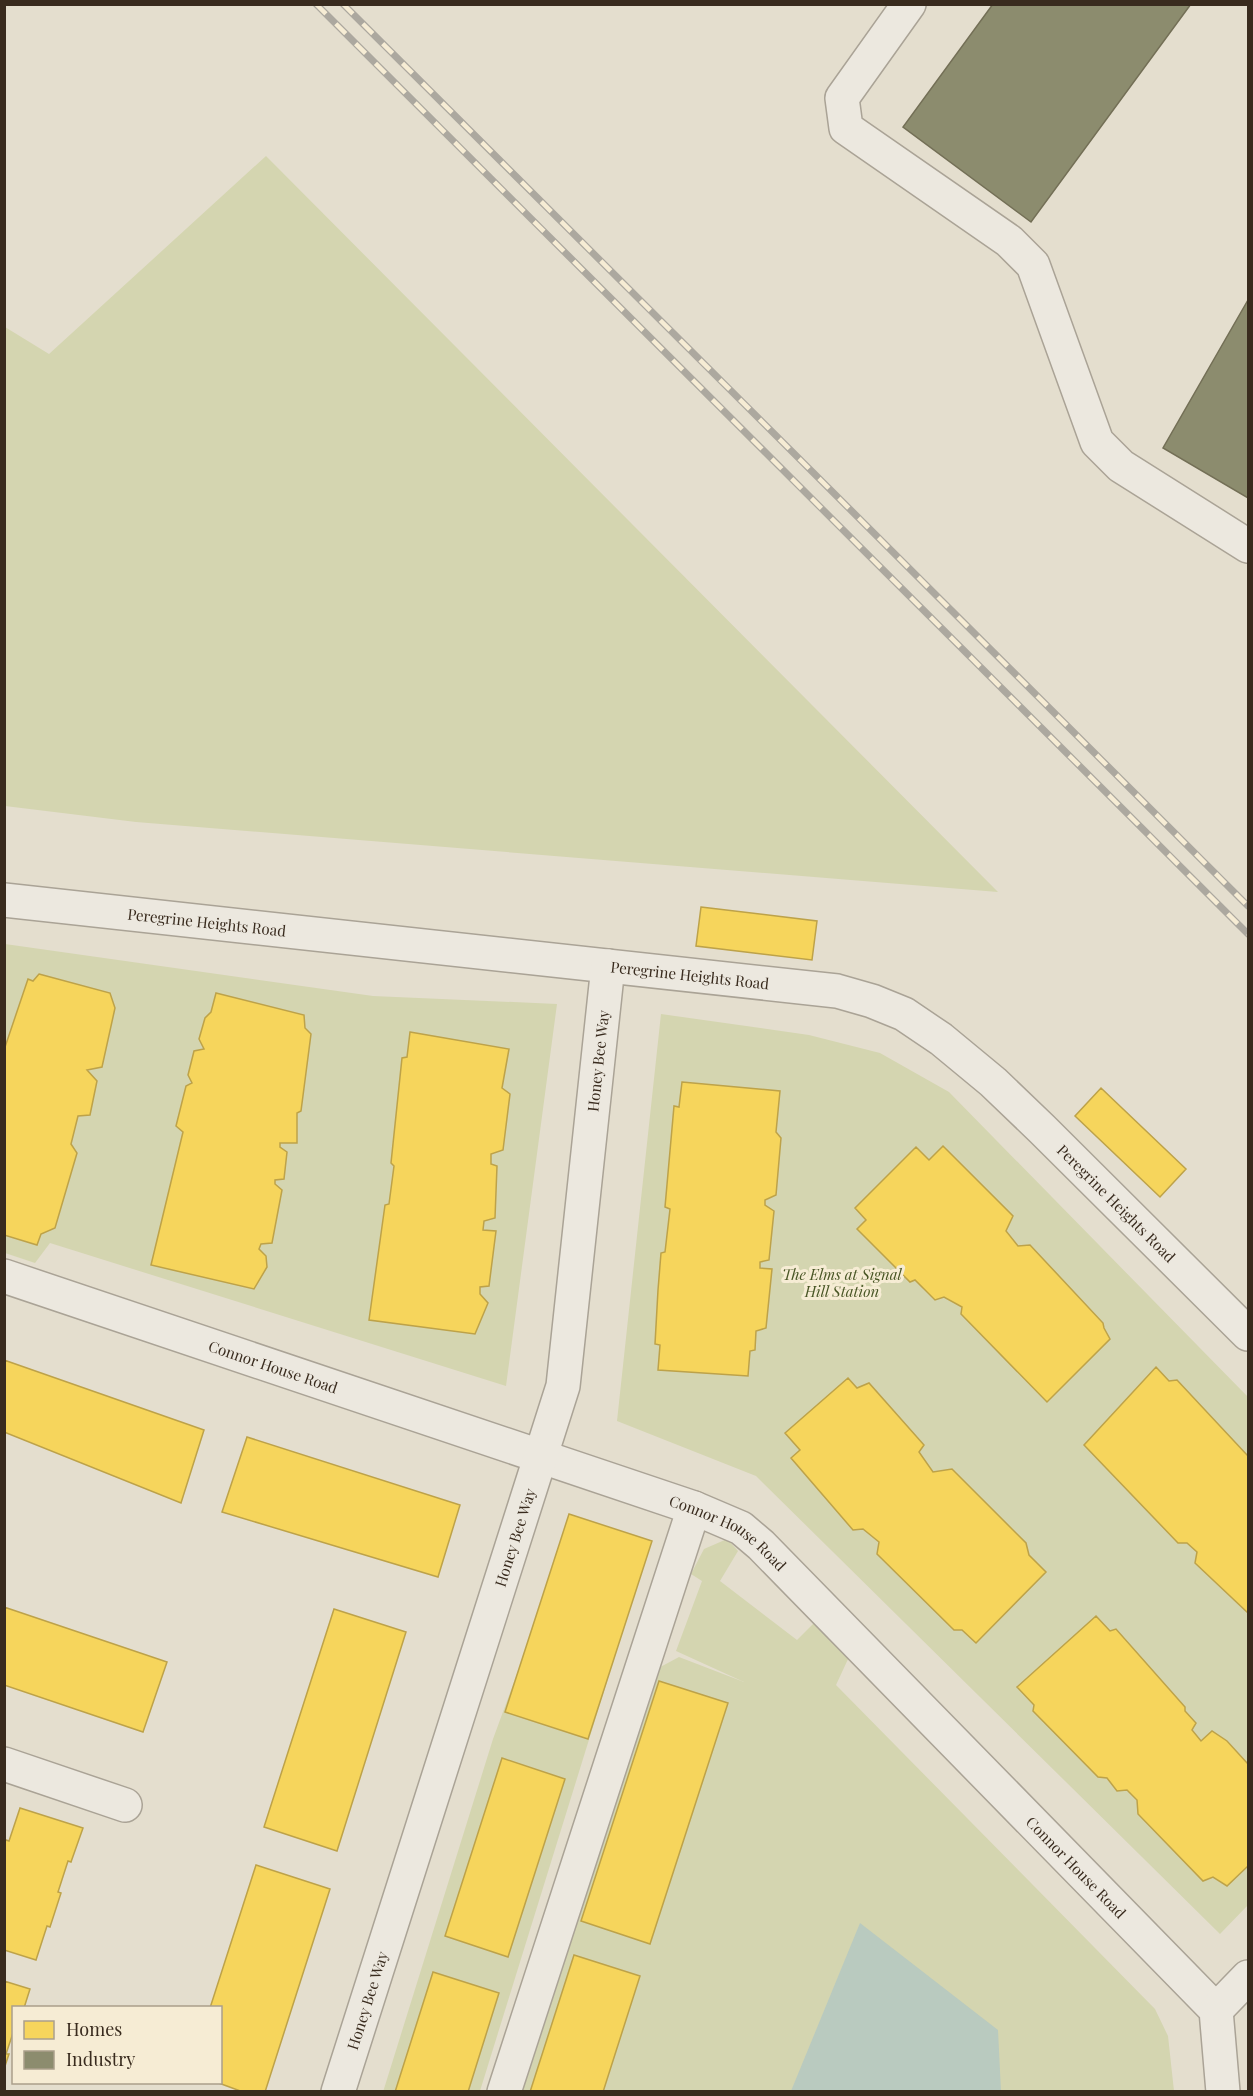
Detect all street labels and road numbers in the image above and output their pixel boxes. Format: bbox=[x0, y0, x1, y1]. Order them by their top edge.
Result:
street label: Peregrine Heights Road bbox=[127, 904, 287, 941]
street label: Peregrine Heights Road bbox=[610, 956, 770, 994]
street label: Honey Bee Way bbox=[582, 1009, 613, 1113]
street label: Peregrine Heights Road bbox=[1053, 1140, 1180, 1267]
street label: Connor House Road bbox=[206, 1335, 341, 1398]
street label: Honey Bee Way bbox=[490, 1485, 540, 1589]
street label: Connor House Road bbox=[667, 1490, 791, 1575]
street label: Connor House Road bbox=[1022, 1812, 1131, 1923]
street label: Honey Bee Way bbox=[342, 1948, 392, 2052]

